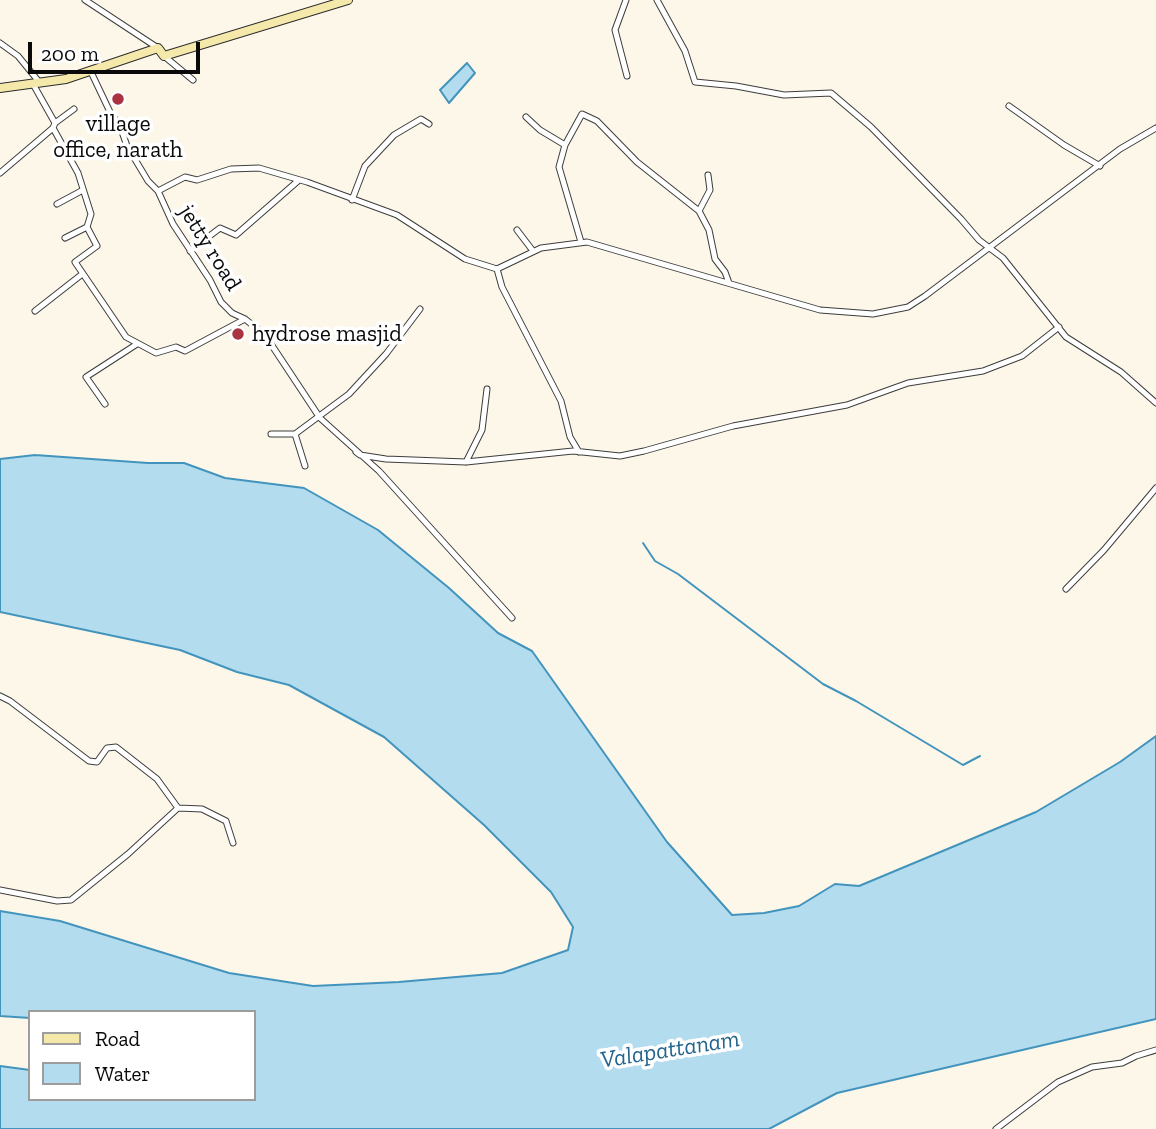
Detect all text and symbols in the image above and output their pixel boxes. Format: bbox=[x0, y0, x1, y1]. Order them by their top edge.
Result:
scale bar bbox=[32, 28, 203, 72]
text: 200 m bbox=[41, 41, 99, 66]
marker: village office, narath bbox=[110, 91, 126, 107]
place label: village office, narath bbox=[53, 110, 183, 164]
street label: jetty road bbox=[173, 200, 247, 296]
place label: hydrose masjid bbox=[252, 320, 402, 348]
marker: hydrose masjid bbox=[230, 326, 246, 342]
legend bbox=[28, 1010, 256, 1101]
water label: Valapattanam bbox=[598, 1025, 742, 1075]
text: Road bbox=[95, 1026, 140, 1051]
text: Water bbox=[95, 1061, 150, 1086]

